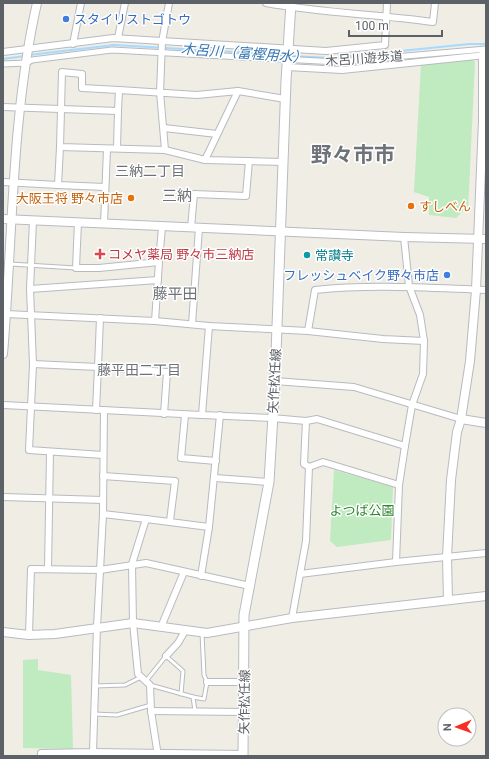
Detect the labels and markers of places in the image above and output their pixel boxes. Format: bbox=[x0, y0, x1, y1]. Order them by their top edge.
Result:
place label: スタイリストゴトウ bbox=[74, 12, 191, 27]
marker: スタイリストゴトウ bbox=[61, 14, 71, 24]
place label: 大阪王将 野々市店 bbox=[16, 191, 123, 206]
marker: 大阪王将 野々市店 bbox=[126, 193, 136, 203]
place label: すしべん bbox=[419, 199, 471, 214]
marker: すしべん bbox=[406, 201, 416, 211]
place label: コメヤ薬局 野々市三納店 bbox=[108, 247, 254, 262]
place label: 常讃寺 bbox=[315, 248, 354, 263]
marker: コメヤ薬局 野々市三納店 bbox=[95, 249, 105, 259]
marker: 常讃寺 bbox=[302, 250, 312, 260]
place label: フレッシュベイク野々市店 bbox=[283, 268, 439, 283]
marker: フレッシュベイク野々市店 bbox=[442, 270, 452, 280]

